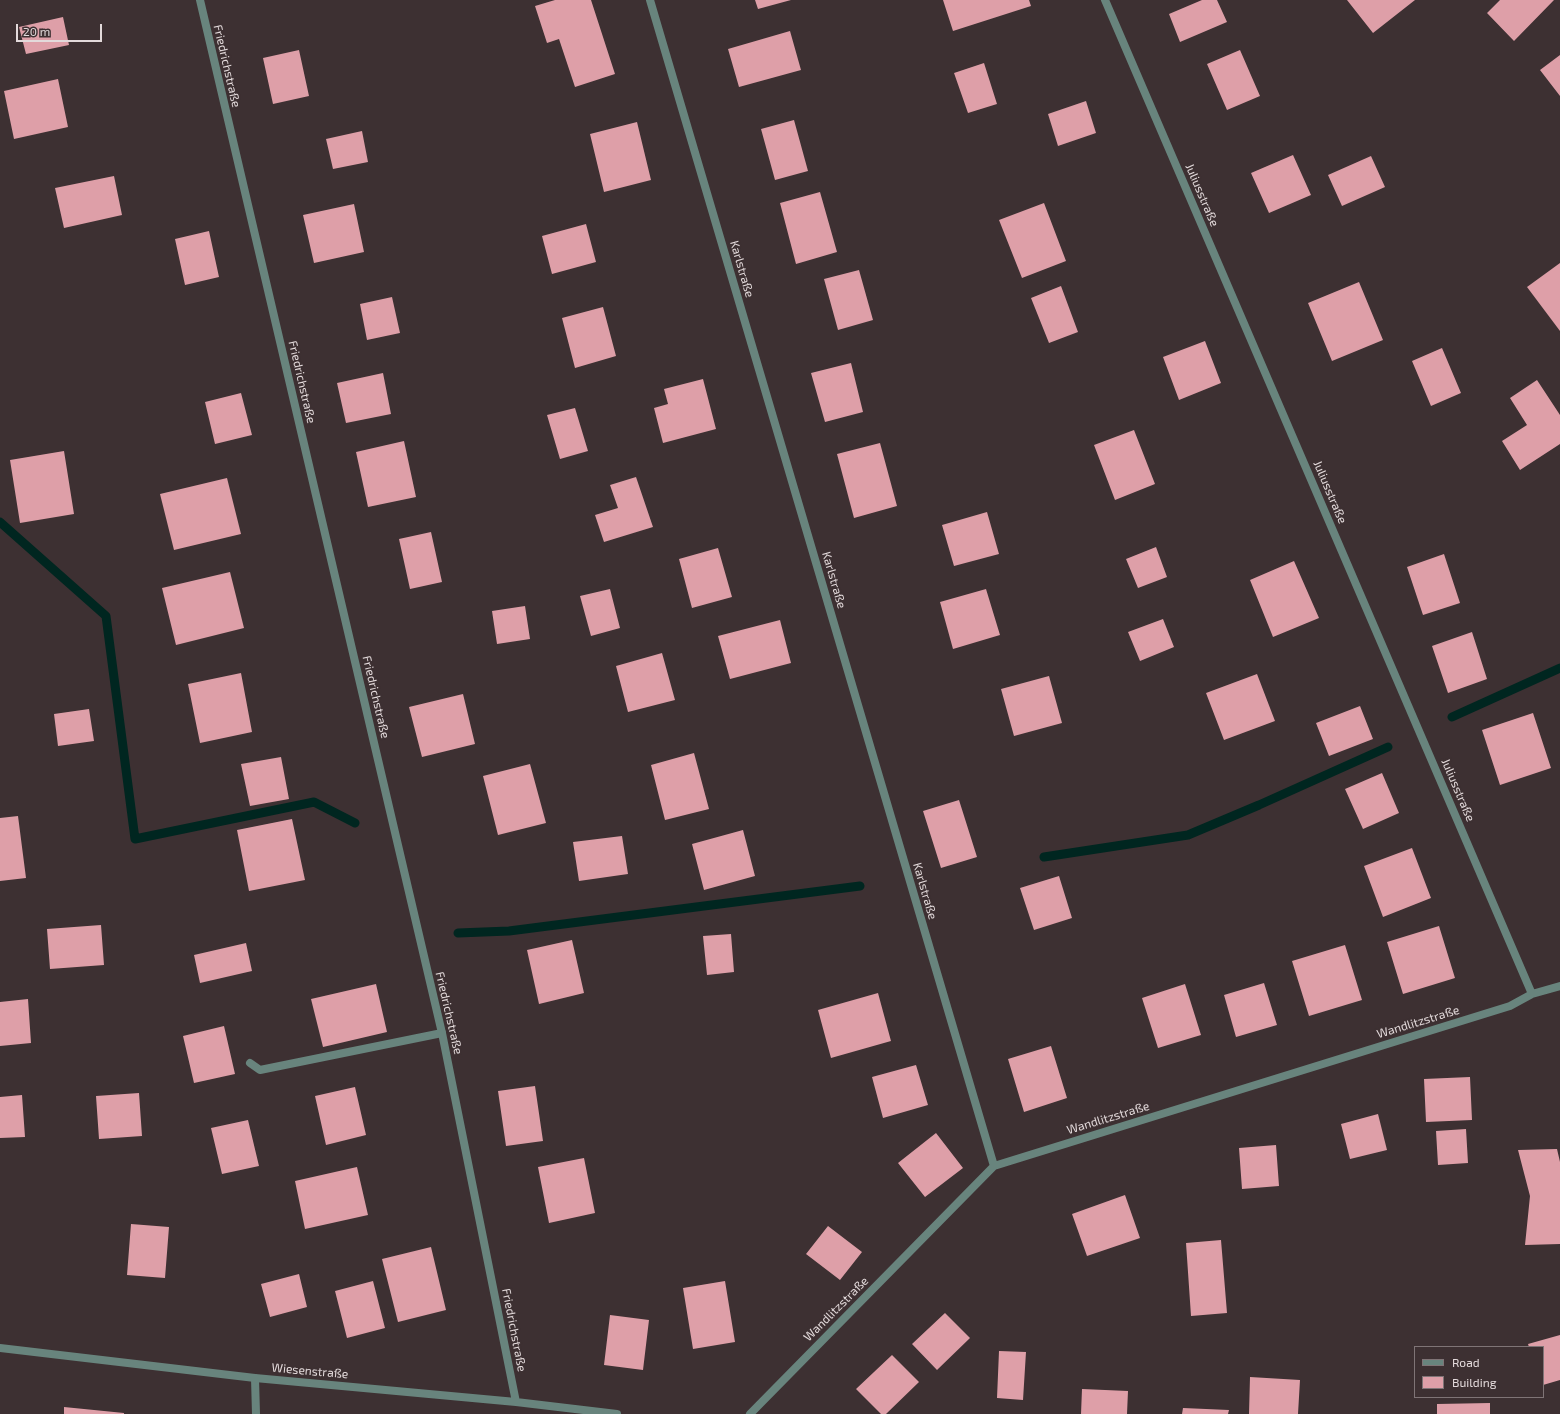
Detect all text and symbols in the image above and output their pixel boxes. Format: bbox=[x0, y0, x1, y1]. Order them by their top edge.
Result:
scale bar bbox=[18, 16, 104, 42]
street label: Friedrichstraße bbox=[210, 23, 244, 109]
text: 20 m bbox=[23, 24, 50, 38]
street label: Juliusstraße bbox=[1182, 161, 1222, 229]
street label: Karlstraße bbox=[727, 239, 757, 299]
street label: Friedrichstraße bbox=[285, 339, 319, 425]
street label: Juliusstraße bbox=[1310, 458, 1350, 526]
street label: Karlstraße bbox=[819, 550, 849, 610]
street label: Friedrichstraße bbox=[359, 654, 393, 740]
street label: Juliusstraße bbox=[1438, 756, 1478, 824]
street label: Karlstraße bbox=[910, 861, 940, 921]
street label: Friedrichstraße bbox=[432, 970, 466, 1056]
street label: Wandlitzstraße bbox=[1375, 1003, 1461, 1041]
street label: Wandlitzstraße bbox=[1065, 1099, 1151, 1137]
street label: Wandlitzstraße bbox=[801, 1274, 871, 1344]
street label: Friedrichstraße bbox=[499, 1287, 529, 1373]
legend bbox=[1414, 1346, 1544, 1398]
text: Road bbox=[1452, 1355, 1480, 1369]
street label: Wiesenstraße bbox=[271, 1360, 349, 1382]
text: Building bbox=[1452, 1375, 1496, 1389]

